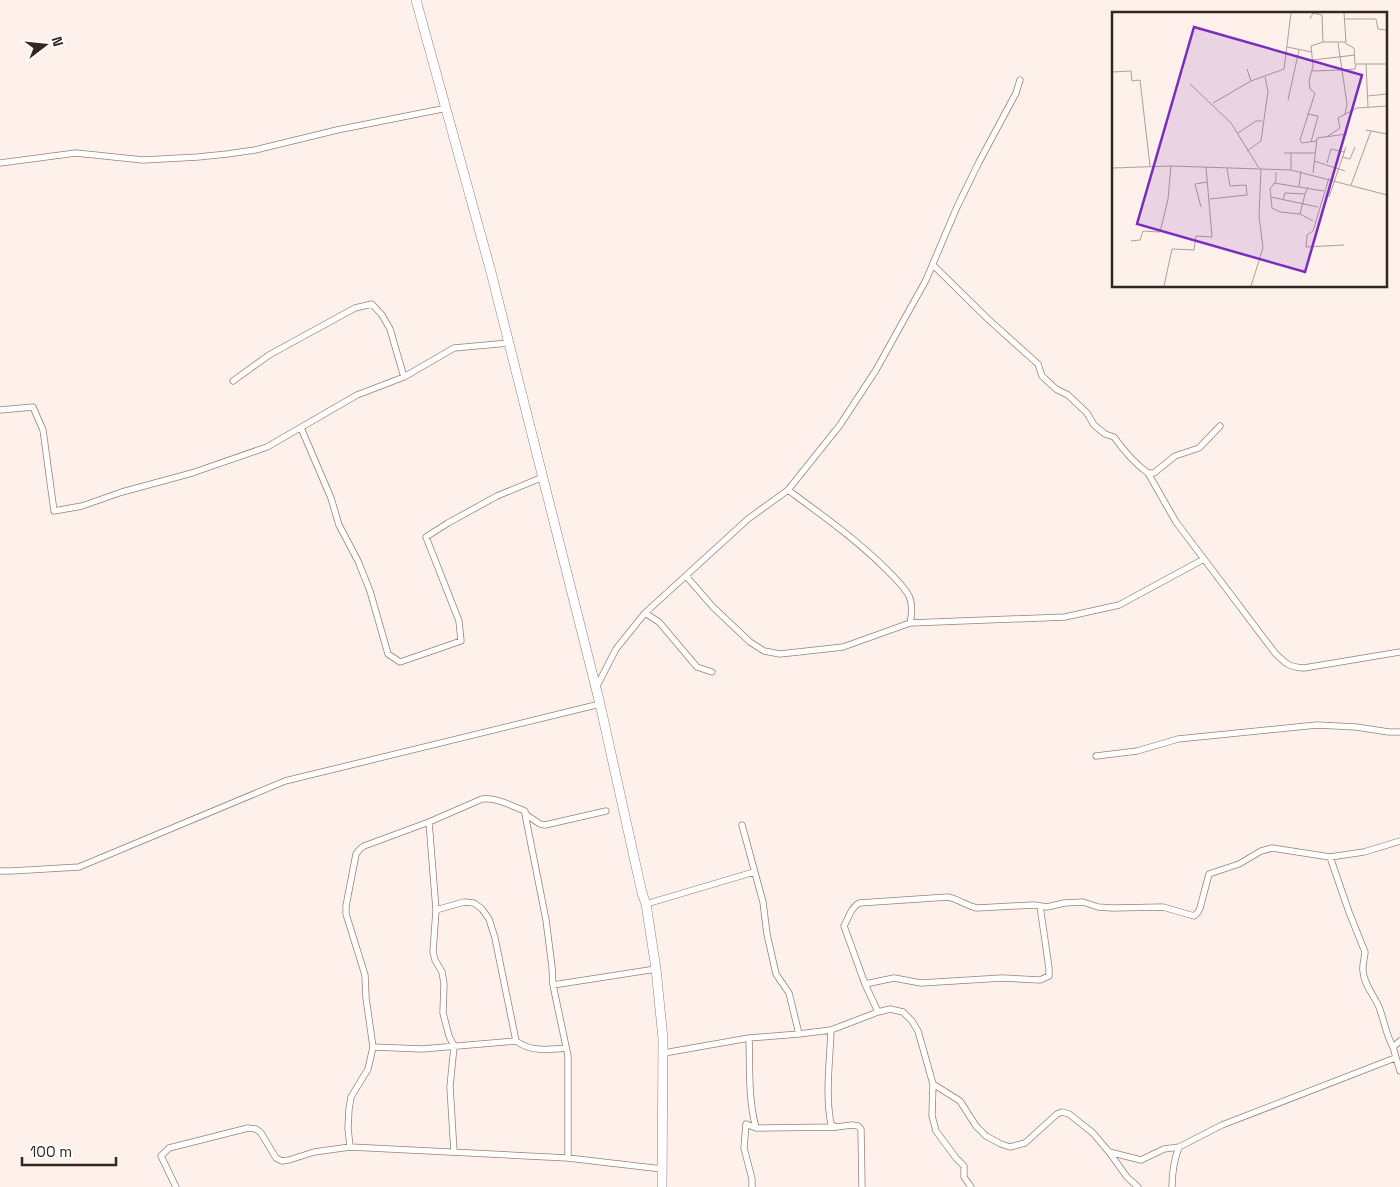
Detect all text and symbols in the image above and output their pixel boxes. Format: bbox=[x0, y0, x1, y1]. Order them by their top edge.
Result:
inset map bbox=[1112, 12, 1388, 288]
north arrow bbox=[20, 20, 70, 70]
text: N bbox=[48, 34, 67, 48]
scale bar bbox=[22, 1134, 116, 1166]
text: 100 m bbox=[30, 1142, 72, 1161]

